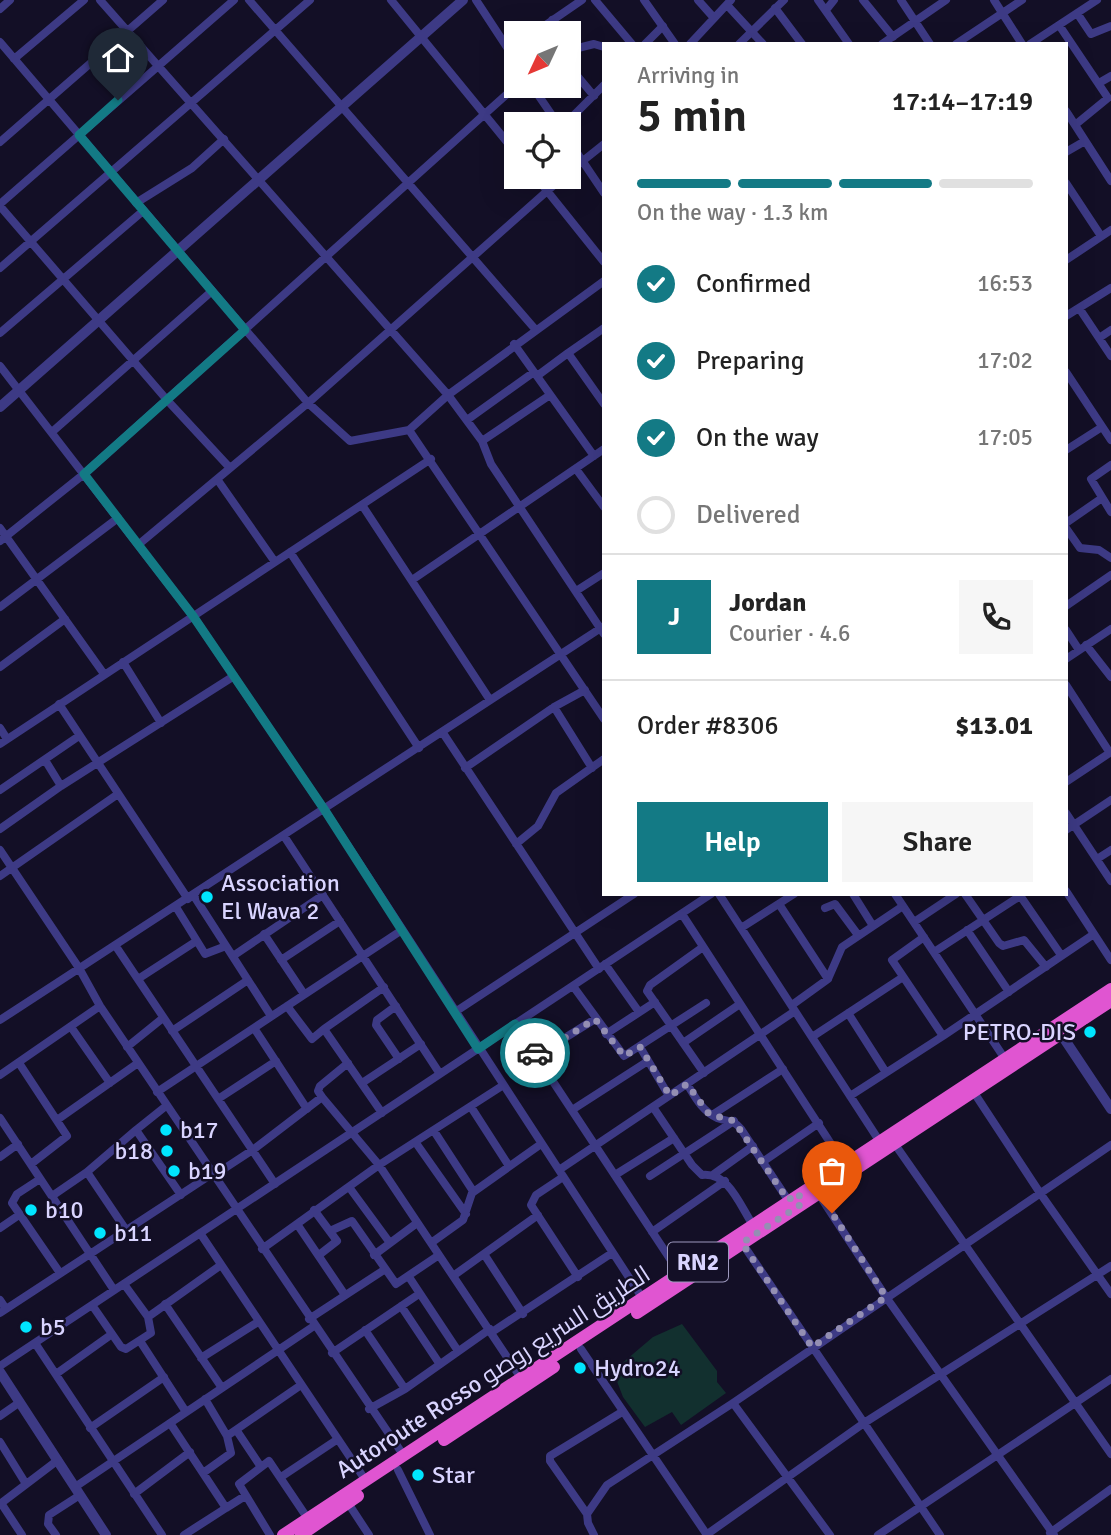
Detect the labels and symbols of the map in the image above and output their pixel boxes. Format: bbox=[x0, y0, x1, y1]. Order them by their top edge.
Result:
north arrow bbox=[504, 21, 581, 98]
pin bbox=[88, 28, 148, 100]
place label: Association El Wava 2 bbox=[221, 868, 340, 926]
marker: Association El Wava 2 bbox=[199, 889, 215, 905]
place label: PETRO-DIS bbox=[963, 1017, 1076, 1047]
courier bbox=[500, 1018, 570, 1088]
marker: PETRO-DIS bbox=[1082, 1024, 1098, 1040]
place label: b17 bbox=[180, 1115, 219, 1145]
marker: b17 bbox=[158, 1122, 174, 1138]
place label: b18 bbox=[114, 1136, 153, 1166]
pin bbox=[802, 1141, 862, 1213]
marker: b18 bbox=[159, 1143, 175, 1159]
place label: b19 bbox=[188, 1156, 227, 1186]
marker: b19 bbox=[166, 1163, 182, 1179]
place label: b10 bbox=[45, 1195, 84, 1225]
marker: b10 bbox=[23, 1202, 39, 1218]
place label: b11 bbox=[114, 1218, 153, 1248]
marker: b11 bbox=[92, 1225, 108, 1241]
road number: RN2 bbox=[668, 1242, 728, 1282]
street label: Autoroute Rosso الطريق السريع روصو bbox=[330, 1259, 656, 1486]
place label: b5 bbox=[40, 1312, 66, 1342]
marker: b5 bbox=[18, 1319, 34, 1335]
place label: Hydro24 bbox=[594, 1353, 681, 1383]
marker: Hydro24 bbox=[572, 1360, 588, 1376]
place label: Star bbox=[432, 1460, 475, 1490]
marker: Star bbox=[410, 1467, 426, 1483]

